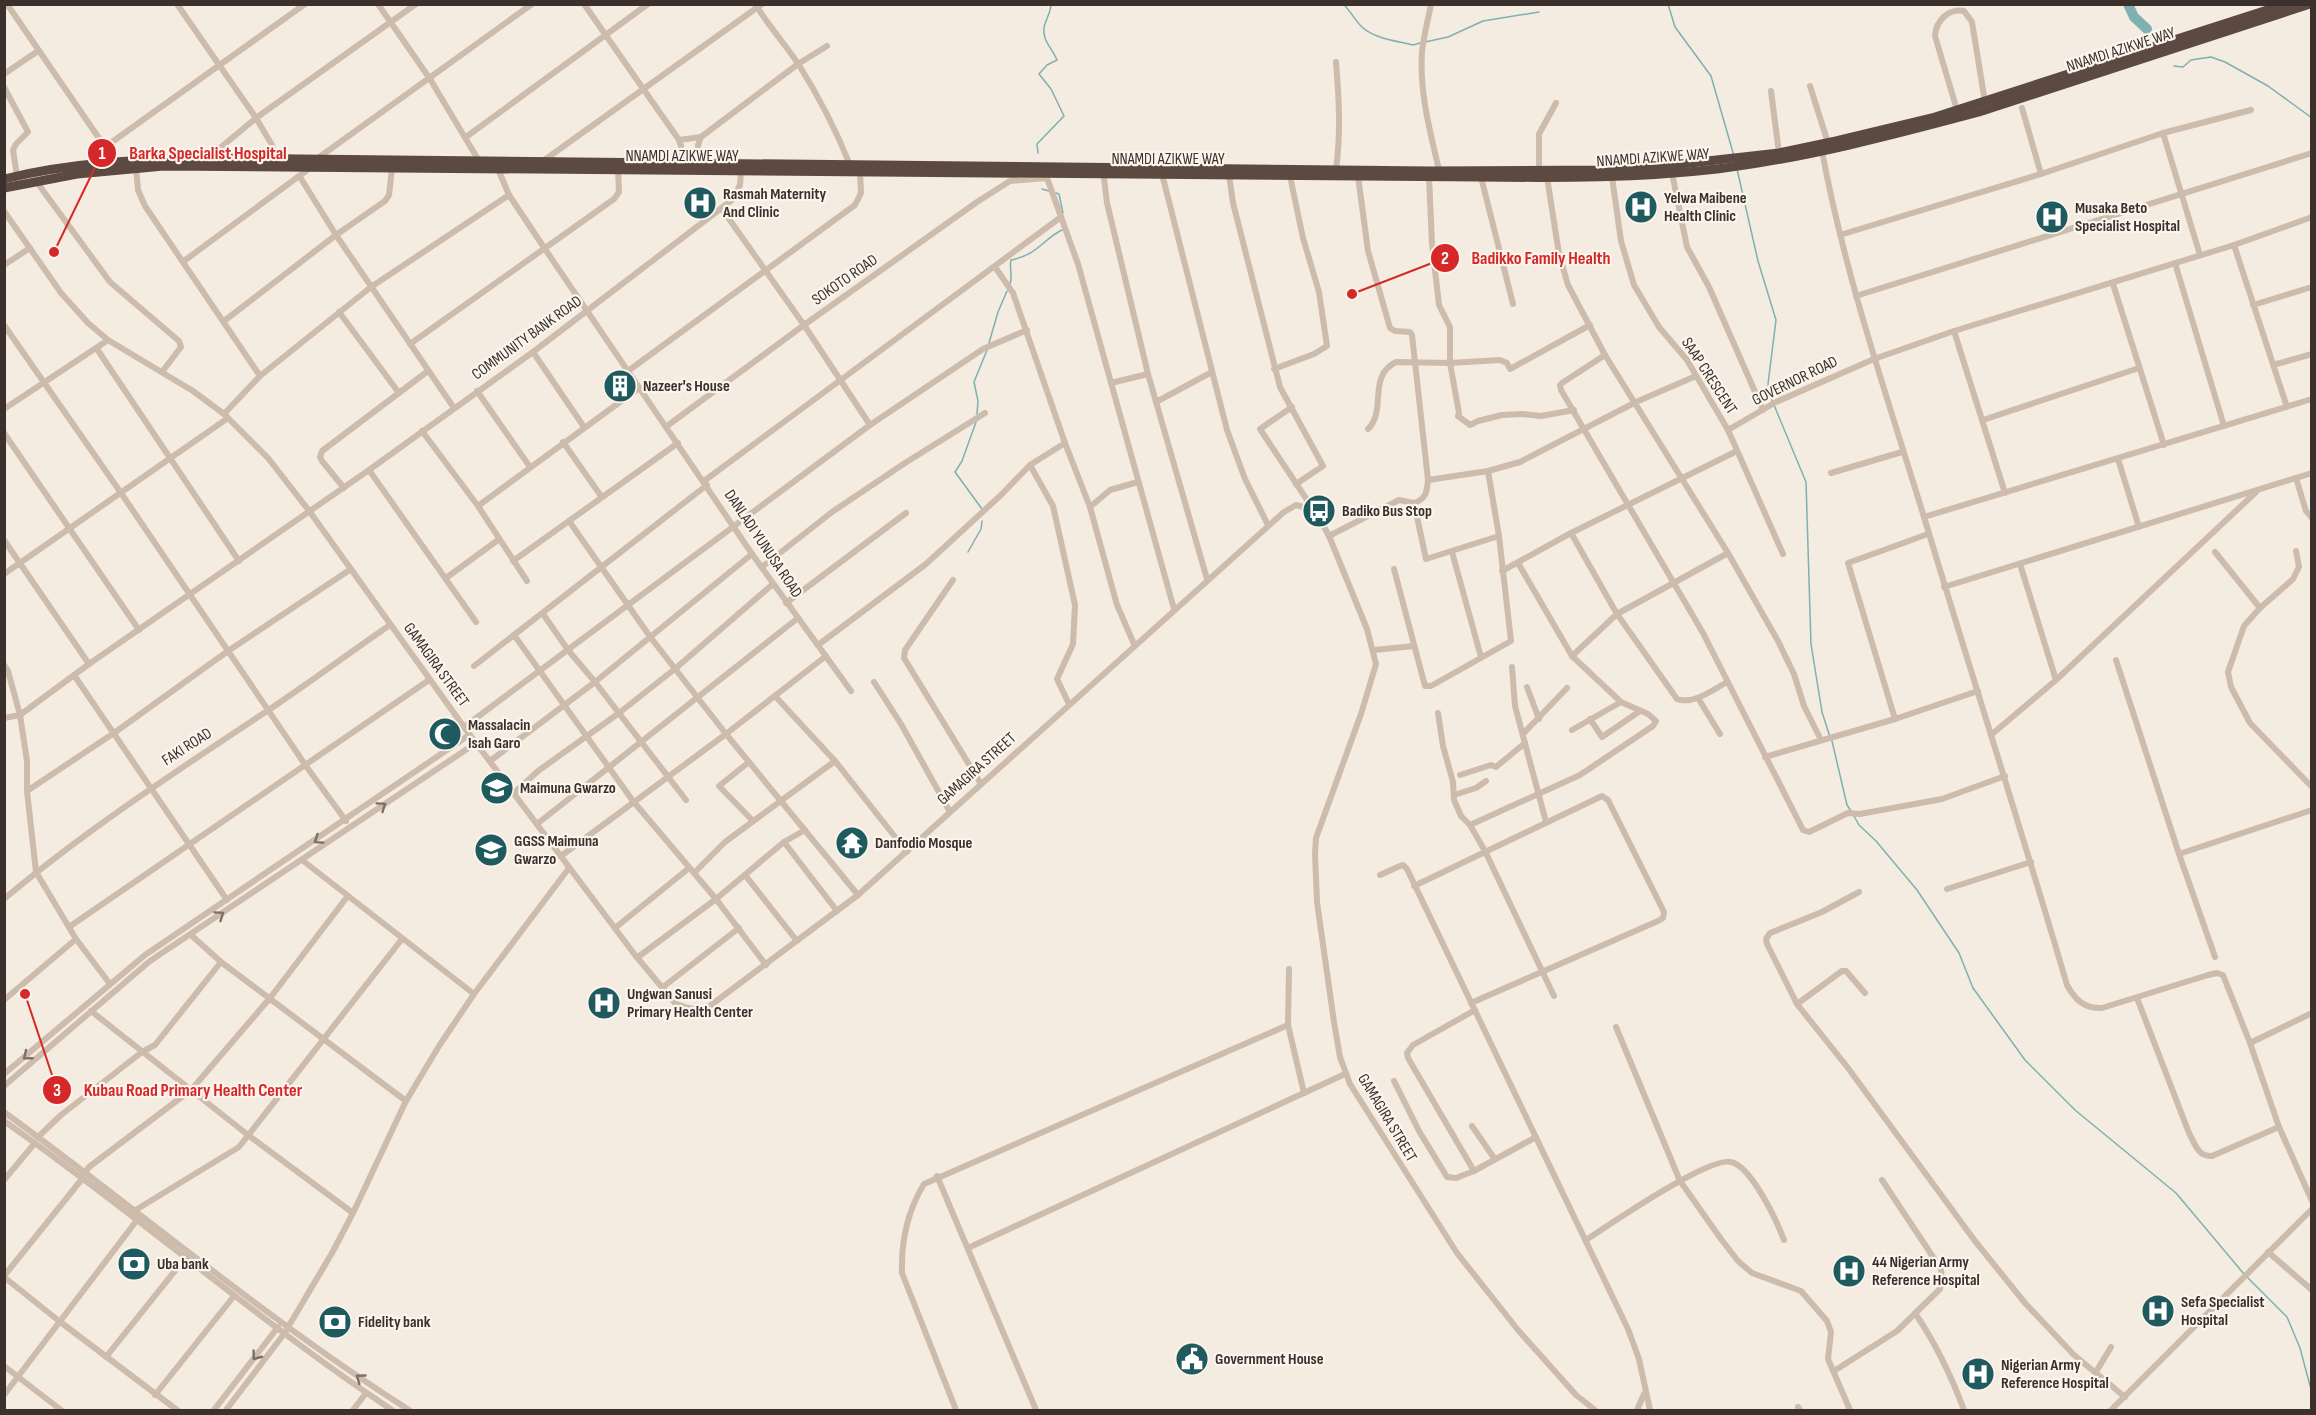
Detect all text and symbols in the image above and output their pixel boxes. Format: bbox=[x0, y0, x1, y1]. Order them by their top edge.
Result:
street label: NNAMDI AZIKWE WAY bbox=[2064, 23, 2178, 77]
callout: Barka Specialist Hospital bbox=[87, 135, 298, 171]
text: 1 bbox=[98, 143, 106, 164]
text: Barka Specialist Hospital bbox=[129, 143, 287, 164]
street label: NNAMDI AZIKWE WAY bbox=[1596, 145, 1710, 171]
street label: NNAMDI AZIKWE WAY bbox=[625, 147, 739, 166]
street label: NNAMDI AZIKWE WAY bbox=[1111, 150, 1225, 169]
hospital icon: Rasmah Maternity And Clinic bbox=[682, 185, 718, 221]
place label: Rasmah Maternity And Clinic bbox=[722, 185, 827, 222]
hospital icon: Yelwa Maibene Health Clinic bbox=[1623, 189, 1659, 225]
place label: Yelwa Maibene Health Clinic bbox=[1664, 189, 1747, 226]
hospital icon: Musaka Beto Specialist Hospital bbox=[2034, 199, 2070, 235]
place label: Musaka Beto Specialist Hospital bbox=[2075, 199, 2180, 236]
callout: Badikko Family Health bbox=[1430, 240, 1623, 276]
text: 2 bbox=[1441, 248, 1449, 269]
text: Badikko Family Health bbox=[1471, 248, 1611, 269]
street label: SOKOTO ROAD bbox=[809, 250, 882, 310]
street label: COMMUNITY BANK ROAD bbox=[468, 292, 586, 384]
street label: SAAP CRESCENT bbox=[1677, 334, 1741, 418]
street label: GOVERNOR ROAD bbox=[1749, 352, 1841, 410]
building icon: Nazeer's House bbox=[602, 368, 638, 404]
place label: Nazeer's House bbox=[643, 377, 730, 396]
street label: DANLADI YUNUSA ROAD bbox=[720, 486, 806, 602]
bus stop icon: Badiko Bus Stop bbox=[1301, 493, 1337, 529]
place label: Badiko Bus Stop bbox=[1342, 502, 1432, 521]
street label: GAMAGIRA STREET bbox=[399, 619, 473, 711]
mosque icon: Massalacin Isah Garo bbox=[427, 716, 463, 752]
place label: Massalacin Isah Garo bbox=[468, 716, 530, 753]
street label: FAKI ROAD bbox=[159, 724, 216, 770]
street label: GAMAGIRA STREET bbox=[934, 728, 1021, 809]
school or university icon: Maimuna Gwarzo bbox=[479, 770, 515, 806]
place label: Maimuna Gwarzo bbox=[520, 779, 616, 798]
one-way arrow bbox=[376, 802, 386, 814]
temple icon: Danfodio Mosque bbox=[834, 825, 870, 861]
school or university icon: GGSS Maimuna Gwarzo bbox=[473, 832, 509, 868]
place label: GGSS Maimuna Gwarzo bbox=[514, 832, 599, 869]
one-way arrow bbox=[313, 833, 324, 844]
place label: Danfodio Mosque bbox=[875, 834, 972, 853]
one-way arrow bbox=[214, 911, 225, 922]
hospital icon: Ungwan Sanusi Primary Health Center bbox=[586, 985, 622, 1021]
place label: Ungwan Sanusi Primary Health Center bbox=[627, 985, 753, 1022]
one-way arrow bbox=[23, 1049, 34, 1060]
street label: GAMAGIRA STREET bbox=[1353, 1071, 1421, 1166]
callout: Kubau Road Primary Health Center bbox=[42, 1072, 315, 1108]
text: 3 bbox=[53, 1080, 61, 1101]
text: Kubau Road Primary Health Center bbox=[84, 1080, 303, 1101]
bank icon: Uba bank bbox=[116, 1246, 152, 1282]
hospital icon: 44 Nigerian Army Reference Hospital bbox=[1831, 1253, 1867, 1289]
place label: 44 Nigerian Army Reference Hospital bbox=[1872, 1253, 1980, 1290]
place label: Uba bank bbox=[157, 1255, 209, 1274]
hospital icon: Sefa Specialist Hospital bbox=[2140, 1293, 2176, 1329]
place label: Sefa Specialist Hospital bbox=[2181, 1293, 2265, 1330]
bank icon: Fidelity bank bbox=[317, 1304, 353, 1340]
place label: Fidelity bank bbox=[358, 1313, 431, 1332]
public building icon: Government House bbox=[1174, 1341, 1210, 1377]
one-way arrow bbox=[252, 1350, 263, 1361]
place label: Government House bbox=[1215, 1350, 1324, 1369]
hospital icon: Nigerian Army Reference Hospital bbox=[1960, 1356, 1996, 1392]
place label: Nigerian Army Reference Hospital bbox=[2001, 1356, 2109, 1393]
one-way arrow bbox=[355, 1375, 366, 1386]

